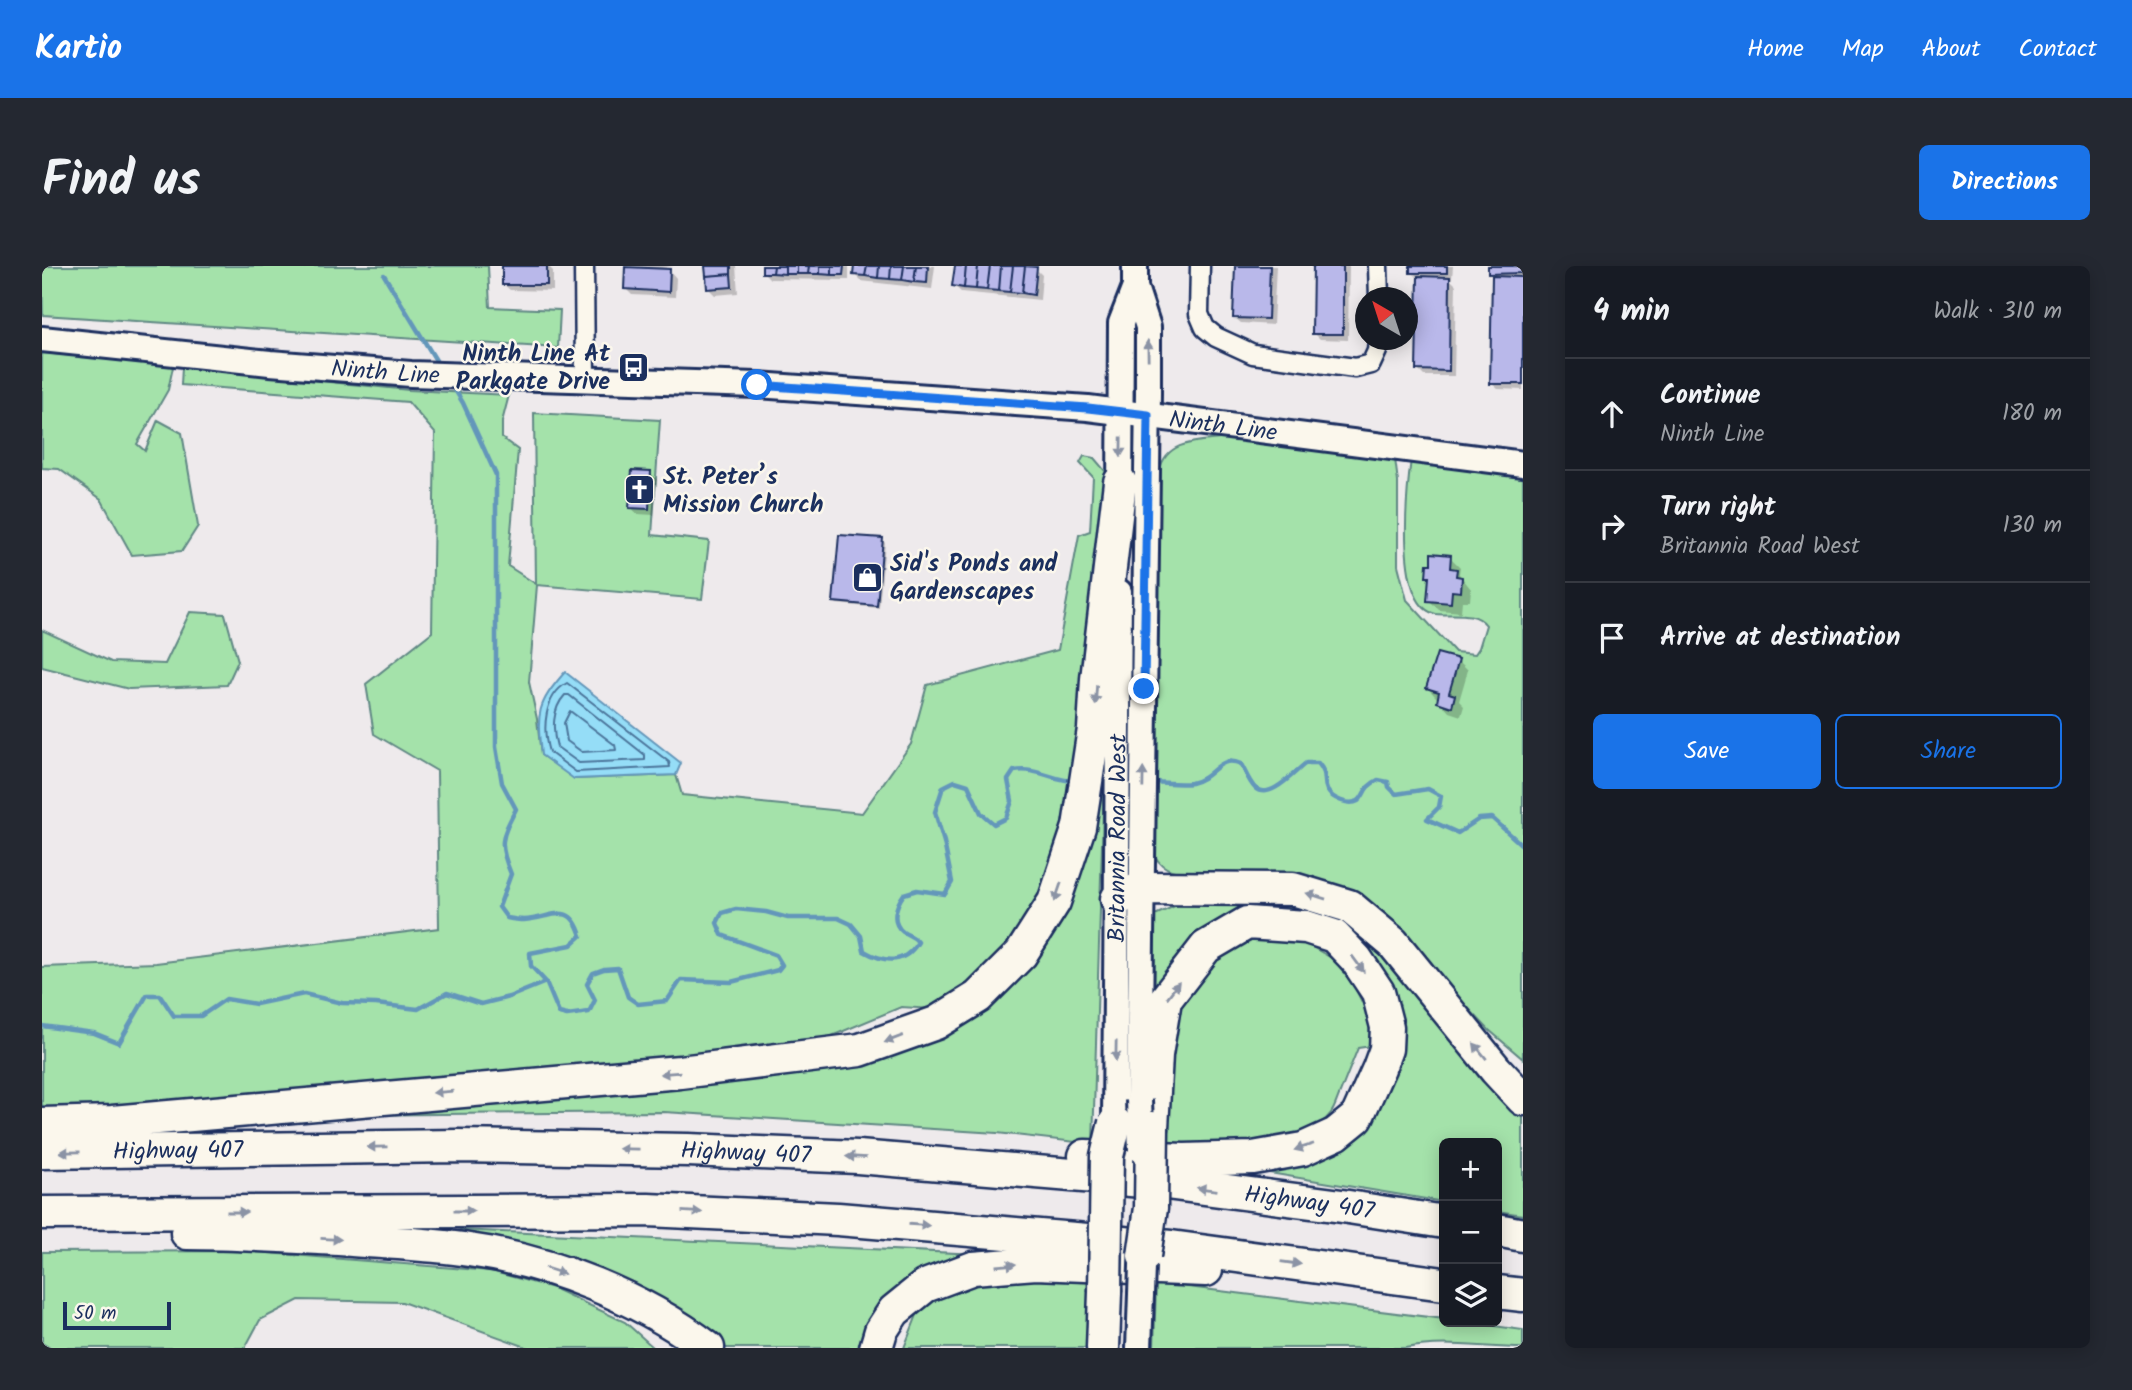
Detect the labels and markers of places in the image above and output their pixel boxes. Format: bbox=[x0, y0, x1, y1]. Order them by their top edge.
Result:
place label: Ninth Line At Parkgate Drive bbox=[456, 335, 611, 402]
bus stop icon: Ninth Line At Parkgate Drive bbox=[616, 350, 650, 384]
place label: St. Peter’s Mission Church bbox=[663, 458, 823, 525]
church icon: St. Peter’s Mission Church bbox=[623, 473, 657, 507]
place label: Sid's Ponds and Gardenscapes bbox=[890, 545, 1058, 612]
shop icon: Sid's Ponds and Gardenscapes bbox=[850, 560, 884, 594]

